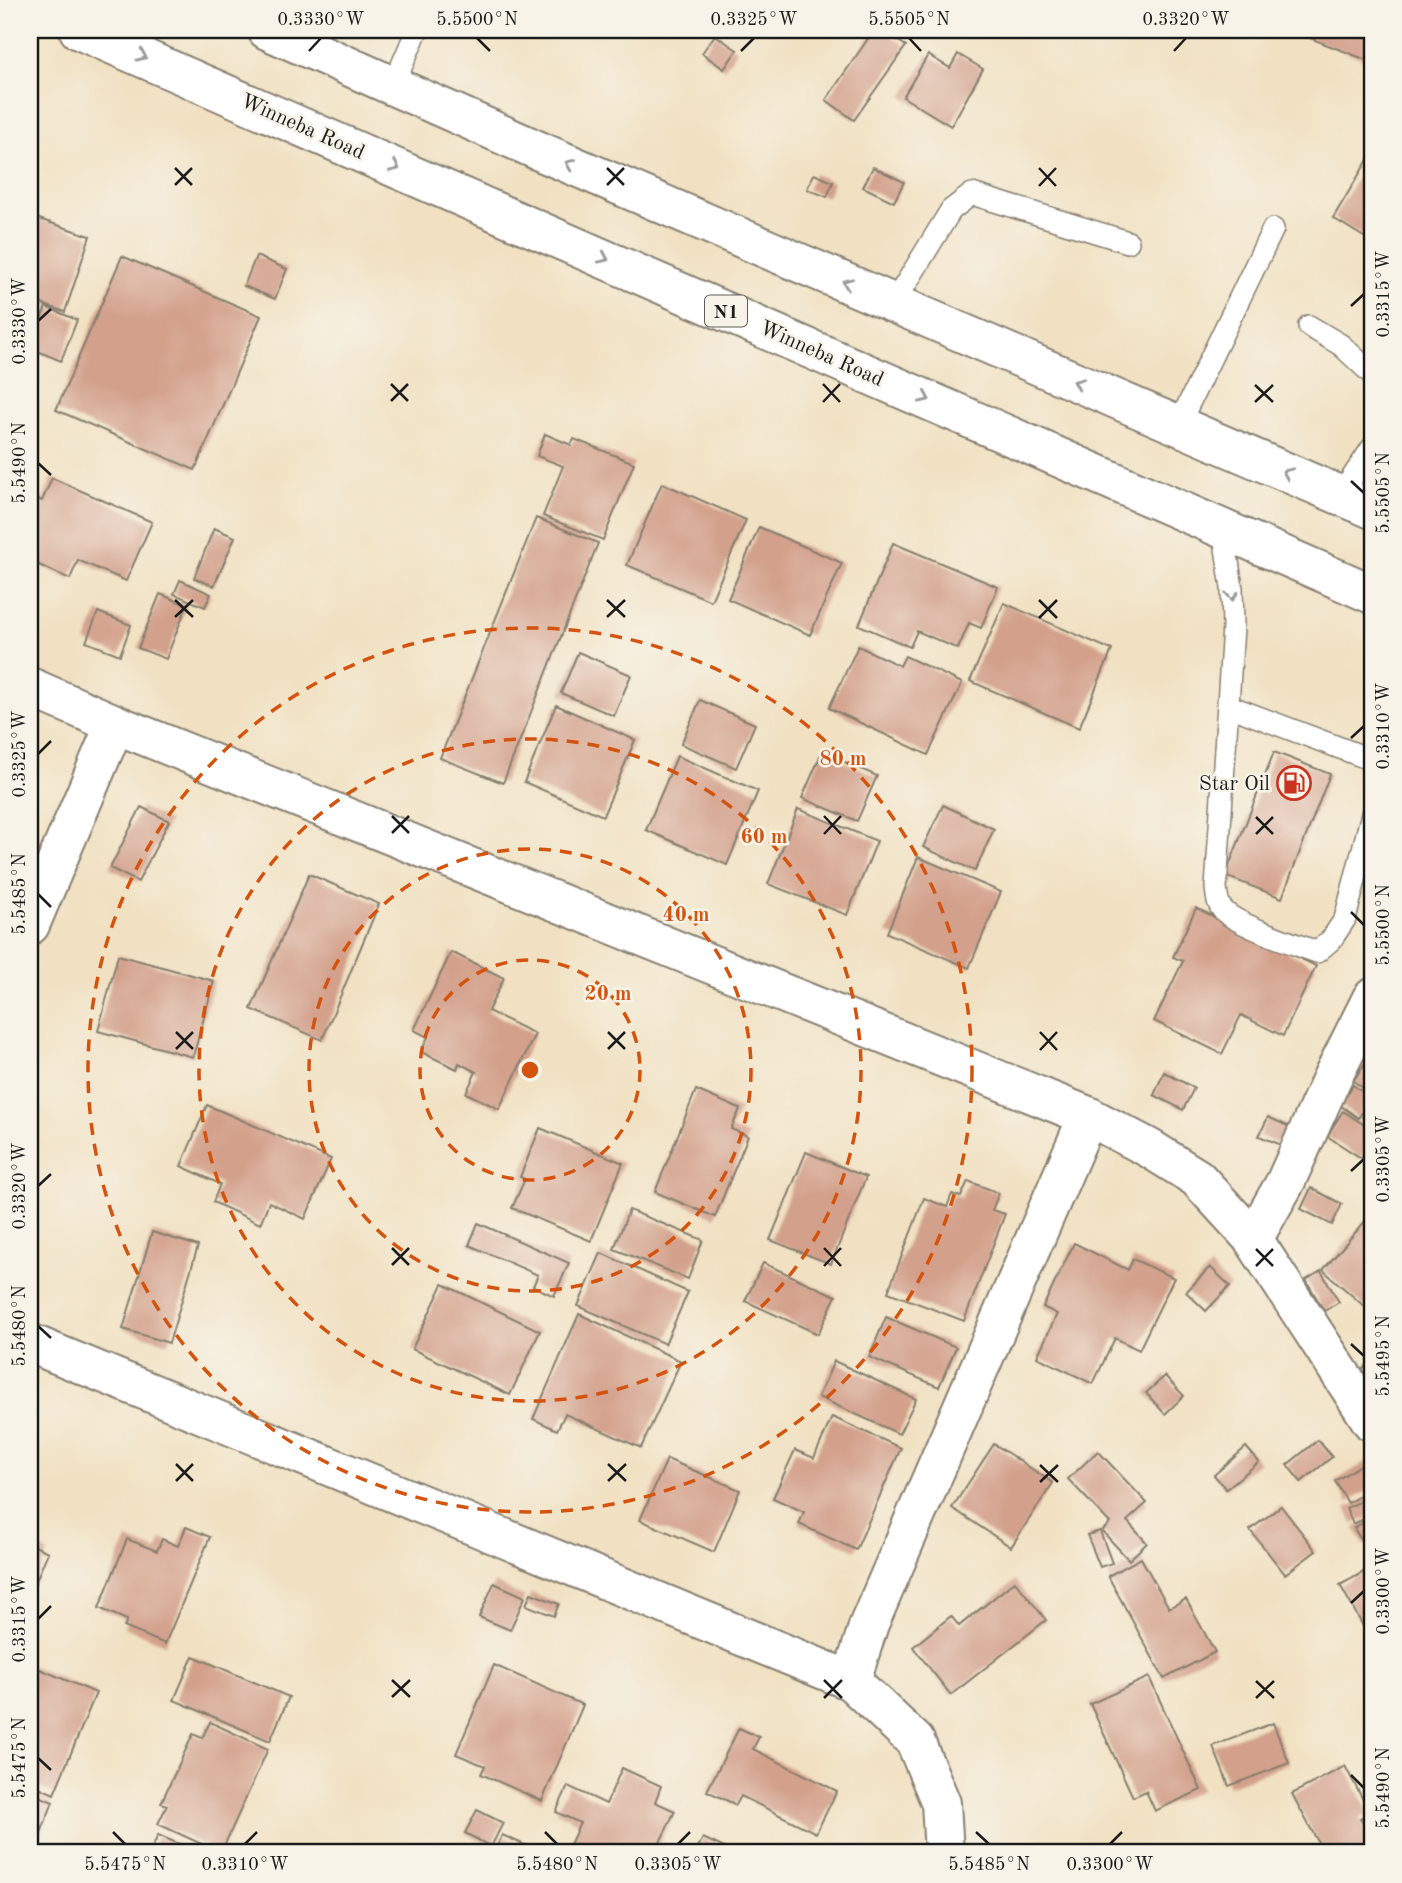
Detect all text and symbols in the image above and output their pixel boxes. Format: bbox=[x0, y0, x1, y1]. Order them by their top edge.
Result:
text: 0.3330°W bbox=[278, 11, 364, 29]
text: 5.5500°N bbox=[436, 11, 518, 29]
text: 0.3325°W bbox=[711, 11, 797, 29]
text: 5.5505°N bbox=[868, 11, 950, 29]
text: 0.3320°W bbox=[1143, 11, 1229, 29]
one-way arrow bbox=[135, 48, 147, 62]
street label: Winneba Road bbox=[237, 91, 368, 164]
one-way arrow bbox=[565, 158, 577, 172]
one-way arrow bbox=[388, 159, 401, 173]
one-way arrow bbox=[597, 250, 609, 264]
text: 0.3315°W bbox=[1375, 251, 1393, 337]
one-way arrow bbox=[841, 277, 854, 291]
text: 0.3330°W bbox=[11, 278, 29, 364]
road number: N1 bbox=[705, 296, 747, 326]
street label: Winneba Road bbox=[756, 318, 887, 391]
one-way arrow bbox=[1073, 377, 1085, 391]
one-way arrow bbox=[918, 390, 930, 404]
text: 5.5490°N bbox=[11, 422, 29, 504]
text: 5.5505°N bbox=[1375, 452, 1393, 534]
one-way arrow bbox=[1282, 467, 1294, 481]
one-way arrow bbox=[1224, 591, 1239, 602]
text: 0.3310°W bbox=[1375, 683, 1393, 769]
text: 0.3325°W bbox=[11, 711, 29, 797]
text: 80 m bbox=[819, 749, 867, 770]
fuel station icon: Star Oil bbox=[1275, 764, 1313, 802]
place label: Star Oil bbox=[1199, 774, 1270, 795]
text: 60 m bbox=[740, 827, 788, 848]
text: 5.5485°N bbox=[11, 853, 29, 935]
text: 5.5500°N bbox=[1375, 884, 1393, 966]
text: 40 m bbox=[662, 905, 710, 926]
text: 20 m bbox=[584, 984, 632, 1005]
centre of rings bbox=[518, 1058, 542, 1082]
text: 0.3305°W bbox=[1375, 1116, 1393, 1202]
text: 0.3320°W bbox=[11, 1143, 29, 1229]
text: 5.5480°N bbox=[11, 1285, 29, 1367]
text: 5.5495°N bbox=[1375, 1315, 1393, 1397]
text: 0.3300°W bbox=[1375, 1548, 1393, 1634]
text: 0.3315°W bbox=[11, 1576, 29, 1662]
text: 5.5475°N bbox=[11, 1717, 29, 1799]
text: 5.5490°N bbox=[1375, 1747, 1393, 1829]
text: 5.5475°N bbox=[84, 1856, 166, 1874]
text: 0.3310°W bbox=[202, 1856, 288, 1874]
text: 5.5480°N bbox=[516, 1856, 598, 1874]
text: 0.3305°W bbox=[635, 1856, 721, 1874]
text: 5.5485°N bbox=[948, 1856, 1030, 1874]
text: 0.3300°W bbox=[1067, 1856, 1153, 1874]

